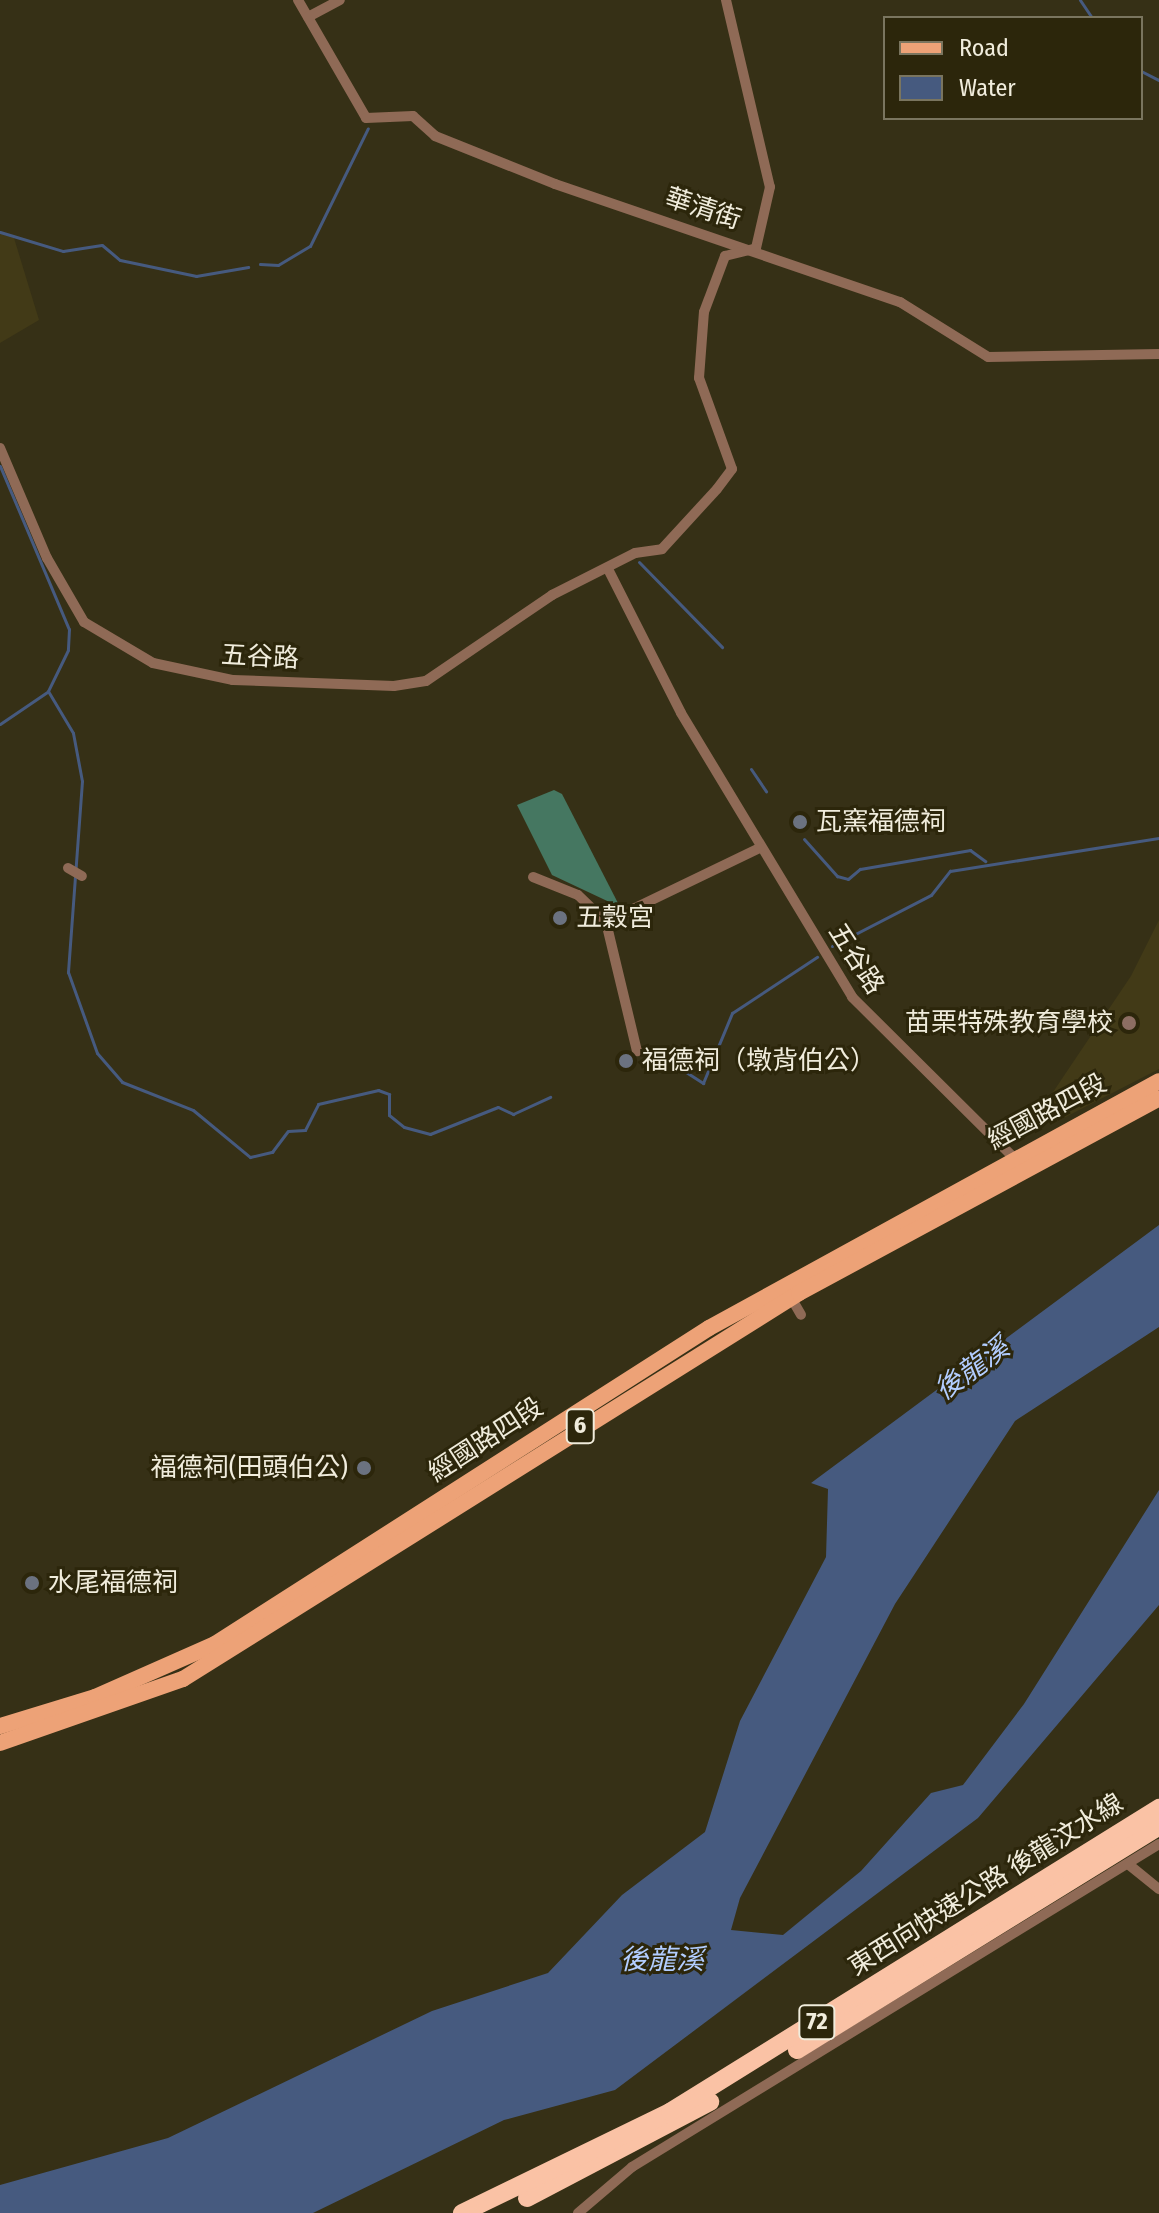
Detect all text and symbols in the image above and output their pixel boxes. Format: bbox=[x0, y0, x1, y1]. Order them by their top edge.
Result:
legend bbox=[883, 16, 1143, 120]
text: Road bbox=[959, 34, 1009, 62]
text: Water bbox=[959, 74, 1016, 102]
street label: 華清街 bbox=[661, 182, 745, 236]
street label: 五谷路 bbox=[220, 639, 300, 675]
place label: 瓦窯福德祠 bbox=[816, 806, 946, 838]
marker: 瓦窯福德祠 bbox=[791, 813, 809, 831]
place label: 五穀宮 bbox=[576, 902, 654, 934]
marker: 五穀宮 bbox=[551, 909, 569, 927]
street label: 五谷路 bbox=[822, 918, 890, 1000]
place label: 苗栗特殊教育學校 bbox=[905, 1007, 1113, 1039]
marker: 苗栗特殊教育學校 bbox=[1120, 1014, 1138, 1032]
place label: 福德祠（墩背伯公） bbox=[642, 1045, 876, 1077]
marker: 福德祠（墩背伯公） bbox=[617, 1052, 635, 1070]
street label: 經國路四段 bbox=[982, 1068, 1112, 1156]
water label: 後龍溪 bbox=[928, 1331, 1016, 1407]
street label: 經國路四段 bbox=[423, 1392, 549, 1488]
road number: 6 bbox=[564, 1406, 596, 1446]
place label: 福德祠(田頭伯公) bbox=[151, 1452, 348, 1484]
marker: 福德祠(田頭伯公) bbox=[355, 1459, 373, 1477]
place label: 水尾福德祠 bbox=[48, 1567, 178, 1599]
marker: 水尾福德祠 bbox=[23, 1574, 41, 1592]
street label: 東西向快速公路 後龍汶水線 bbox=[843, 1787, 1129, 1983]
water label: 後龍溪 bbox=[620, 1943, 704, 1977]
road number: 72 bbox=[797, 2002, 837, 2042]

